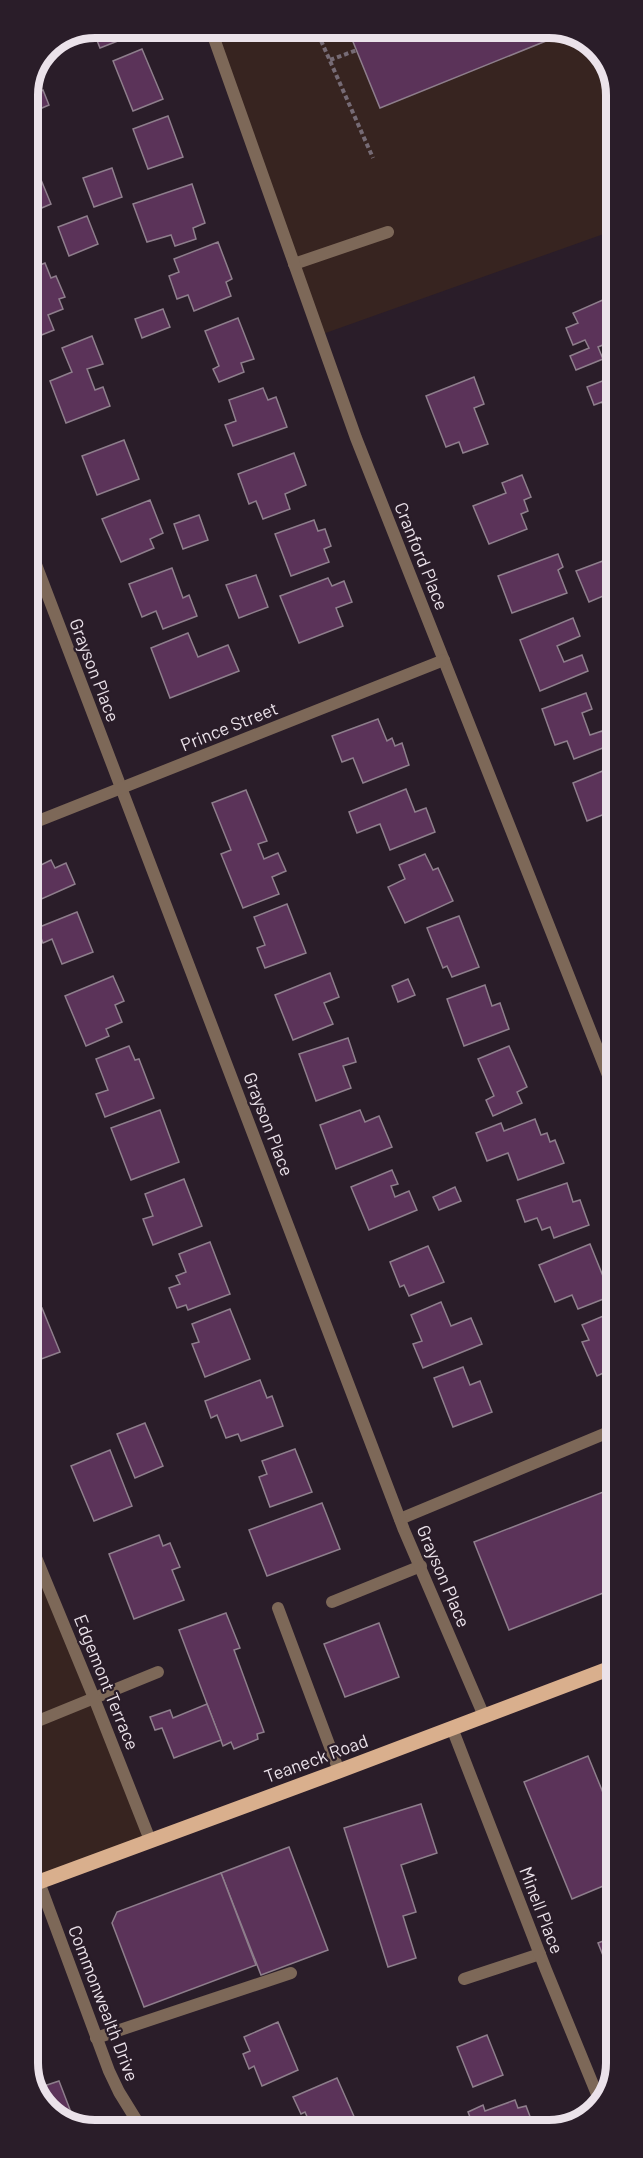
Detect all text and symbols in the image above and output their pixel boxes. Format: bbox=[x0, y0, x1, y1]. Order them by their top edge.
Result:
street label: Cranford Place bbox=[390, 499, 454, 613]
street label: Grayson Place bbox=[65, 615, 125, 725]
street label: Prince Street bbox=[177, 697, 281, 755]
street label: Grayson Place bbox=[239, 1069, 299, 1179]
street label: Grayson Place bbox=[413, 1522, 475, 1630]
street label: Edgemont Terrace bbox=[70, 1611, 144, 1753]
street label: Teaneck Road bbox=[261, 1729, 371, 1787]
street label: Minell Place bbox=[515, 1863, 569, 1957]
street label: Commonwealth Drive bbox=[64, 1922, 144, 2084]

